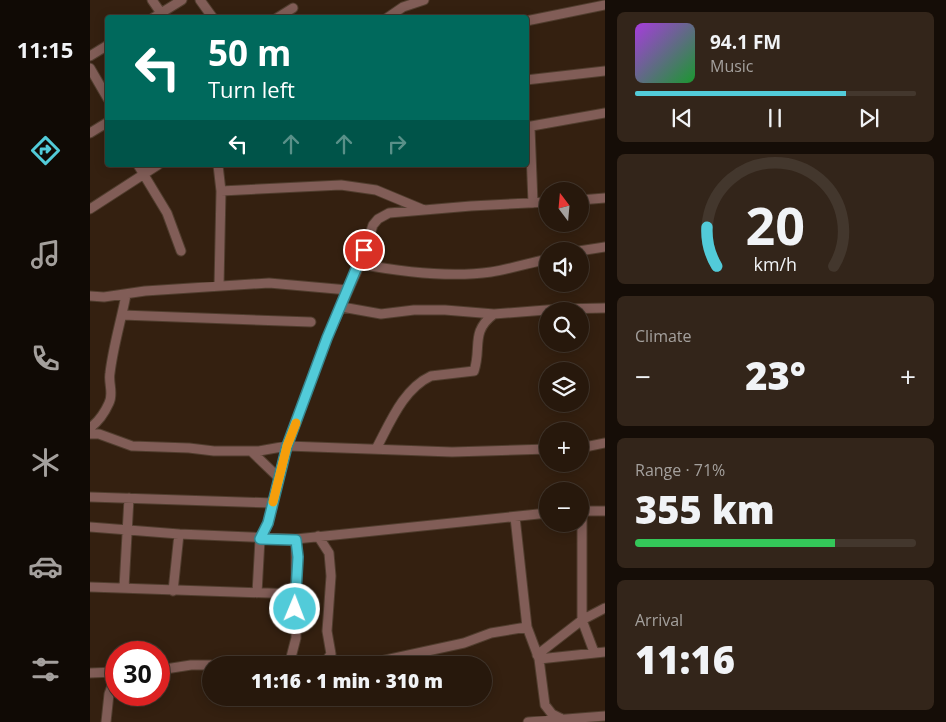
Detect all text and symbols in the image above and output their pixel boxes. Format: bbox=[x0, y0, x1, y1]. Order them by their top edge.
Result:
text: 50 m bbox=[208, 29, 291, 76]
text: 94.1 FM bbox=[710, 29, 781, 55]
text: 11:15 bbox=[17, 34, 73, 64]
icon: left bbox=[125, 35, 190, 100]
text: Music bbox=[710, 55, 754, 77]
text: Turn left bbox=[208, 74, 295, 104]
icon: previous bbox=[668, 104, 696, 132]
icon: pause bbox=[761, 104, 789, 132]
icon: next bbox=[855, 104, 883, 132]
icon: left bbox=[224, 130, 252, 158]
icon: ahead bbox=[277, 130, 305, 158]
icon: ahead bbox=[330, 130, 358, 158]
icon: right bbox=[383, 130, 411, 158]
icon: directions bbox=[28, 133, 63, 168]
north arrow bbox=[539, 182, 589, 232]
map controls bbox=[539, 182, 589, 532]
text: 20 bbox=[746, 189, 805, 260]
pin bbox=[343, 229, 385, 271]
icon: arrive bbox=[350, 236, 378, 264]
icon: music bbox=[28, 237, 63, 272]
button: sound bbox=[539, 242, 589, 292]
text: km/h bbox=[754, 252, 797, 276]
button: search bbox=[539, 302, 589, 352]
text: Climate bbox=[635, 325, 692, 347]
icon: phone bbox=[28, 341, 63, 376]
text: 23° bbox=[745, 349, 806, 401]
text: − bbox=[635, 357, 651, 395]
text: + bbox=[900, 357, 916, 395]
button: layers bbox=[539, 362, 589, 412]
button: + bbox=[539, 422, 589, 472]
icon: climate bbox=[28, 445, 63, 480]
text: Range · 71% bbox=[635, 459, 725, 481]
button: − bbox=[539, 482, 589, 532]
text: 355 km bbox=[635, 483, 775, 535]
icon: car bbox=[28, 549, 63, 584]
position arrow bbox=[268, 582, 320, 634]
text: Arrival bbox=[635, 609, 683, 631]
text: 11:16 bbox=[635, 633, 735, 685]
speed limit sign: 30 bbox=[105, 641, 170, 706]
icon: filters bbox=[28, 652, 63, 687]
text: 11:16 · 1 min · 310 m bbox=[251, 668, 443, 694]

